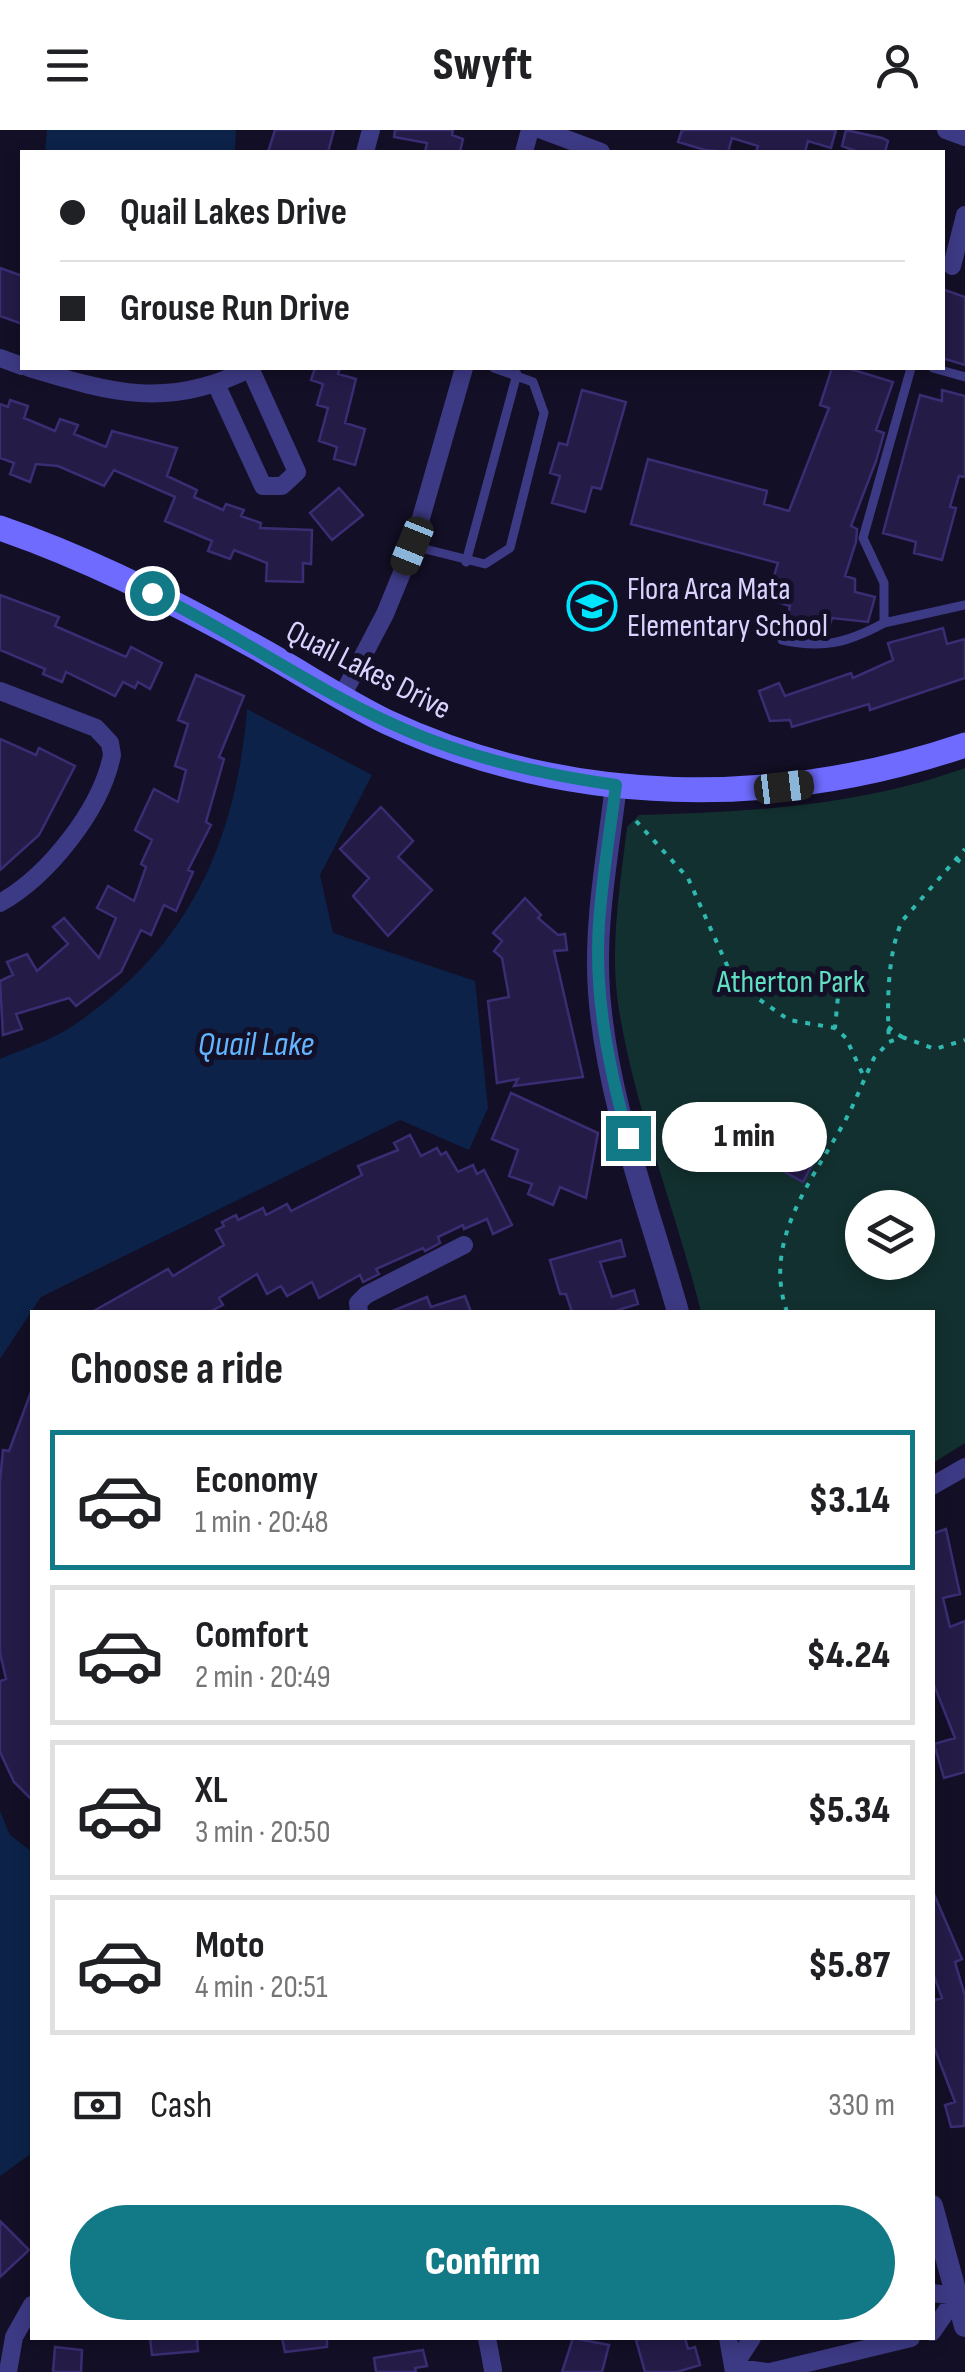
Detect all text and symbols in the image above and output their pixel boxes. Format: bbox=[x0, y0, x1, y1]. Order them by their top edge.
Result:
icon: menu bbox=[40, 38, 95, 93]
text: Swyft bbox=[433, 38, 532, 93]
icon: person bbox=[870, 38, 925, 93]
text: Quail Lakes Drive bbox=[120, 190, 347, 235]
text: Grouse Run Drive bbox=[120, 286, 350, 331]
car bbox=[387, 513, 437, 579]
place label: Flora Arca Mata Elementary School bbox=[627, 570, 828, 646]
route start bbox=[130, 571, 175, 616]
school or university icon: Flora Arca Mata Elementary School bbox=[566, 580, 618, 632]
street label: Quail Lakes Drive bbox=[279, 612, 457, 728]
car bbox=[752, 768, 816, 806]
park label: Atherton Park bbox=[716, 963, 865, 1002]
water label: Quail Lake bbox=[198, 1023, 314, 1066]
callout: 1 min bbox=[663, 1103, 828, 1173]
route end bbox=[606, 1116, 651, 1161]
text: 1 min bbox=[714, 1117, 775, 1156]
map controls bbox=[845, 1190, 935, 1280]
button: layers bbox=[845, 1190, 935, 1280]
text: Choose a ride bbox=[70, 1342, 283, 1397]
icon: car bbox=[75, 1455, 165, 1545]
text: Economy bbox=[195, 1458, 318, 1503]
text: $3.14 bbox=[809, 1478, 890, 1523]
text: 1 min · 20:48 bbox=[195, 1503, 329, 1542]
icon: car bbox=[75, 1610, 165, 1700]
text: Comfort bbox=[195, 1613, 309, 1658]
text: $4.24 bbox=[806, 1633, 890, 1678]
text: 2 min · 20:49 bbox=[195, 1658, 331, 1697]
icon: car bbox=[75, 1765, 165, 1855]
text: XL bbox=[195, 1768, 228, 1813]
text: $5.34 bbox=[808, 1788, 890, 1833]
text: 3 min · 20:50 bbox=[195, 1813, 330, 1852]
icon: car bbox=[75, 1920, 165, 2010]
text: Moto bbox=[195, 1923, 265, 1968]
text: $5.87 bbox=[808, 1943, 890, 1988]
text: 4 min · 20:51 bbox=[195, 1968, 327, 2007]
icon: cash bbox=[70, 2078, 125, 2133]
text: Cash bbox=[150, 2083, 212, 2128]
text: 330 m bbox=[828, 2086, 895, 2125]
button: Confirm bbox=[70, 2205, 895, 2320]

